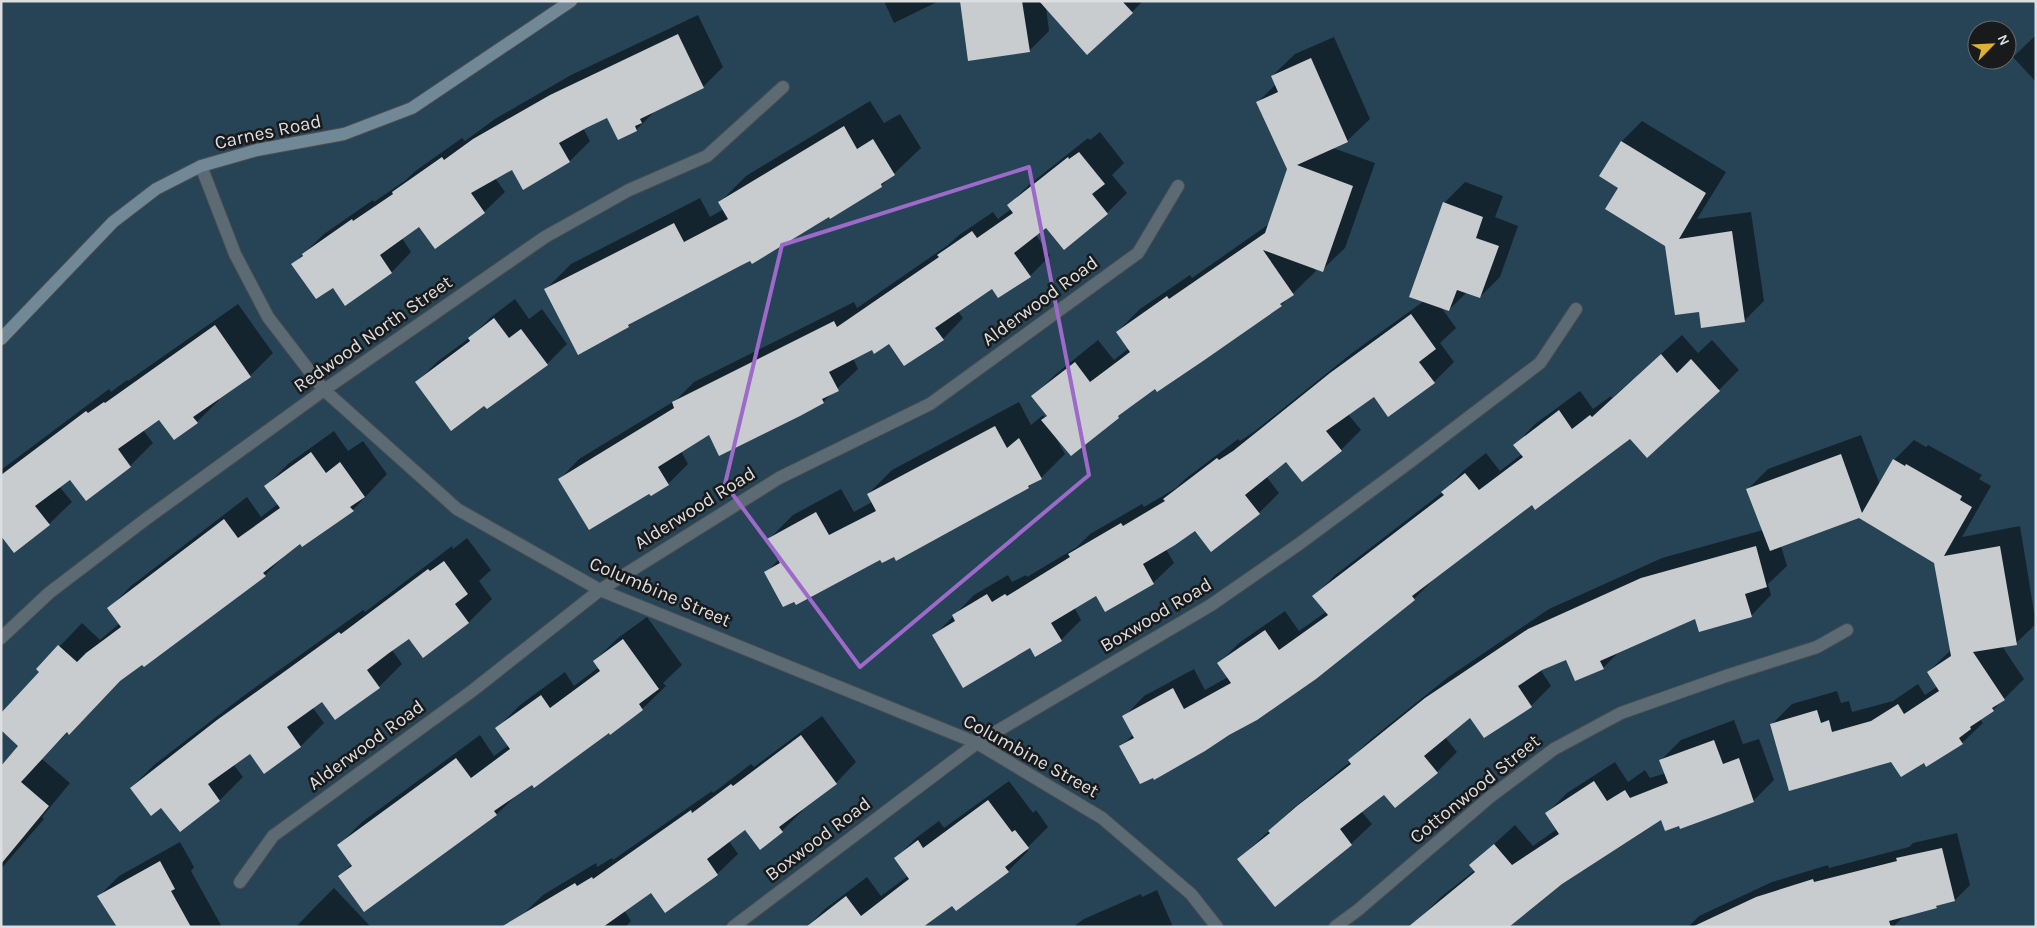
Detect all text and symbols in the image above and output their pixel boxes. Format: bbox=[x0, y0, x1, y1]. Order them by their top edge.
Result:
north arrow bbox=[1967, 20, 2017, 70]
text: N bbox=[1994, 32, 2013, 48]
street label: Carnes Road bbox=[213, 110, 323, 154]
street label: Alderwood Road bbox=[978, 251, 1102, 351]
street label: Redwood North Street bbox=[289, 271, 457, 397]
street label: Alderwood Road bbox=[631, 462, 759, 554]
street label: Columbine Street bbox=[586, 552, 734, 632]
street label: Boxwood Road bbox=[1096, 573, 1216, 657]
street label: Alderwood Road bbox=[304, 695, 428, 795]
street label: Columbine Street bbox=[959, 710, 1103, 802]
street label: Cottonwood Street bbox=[1406, 730, 1544, 848]
street label: Boxwood Road bbox=[761, 792, 875, 886]

